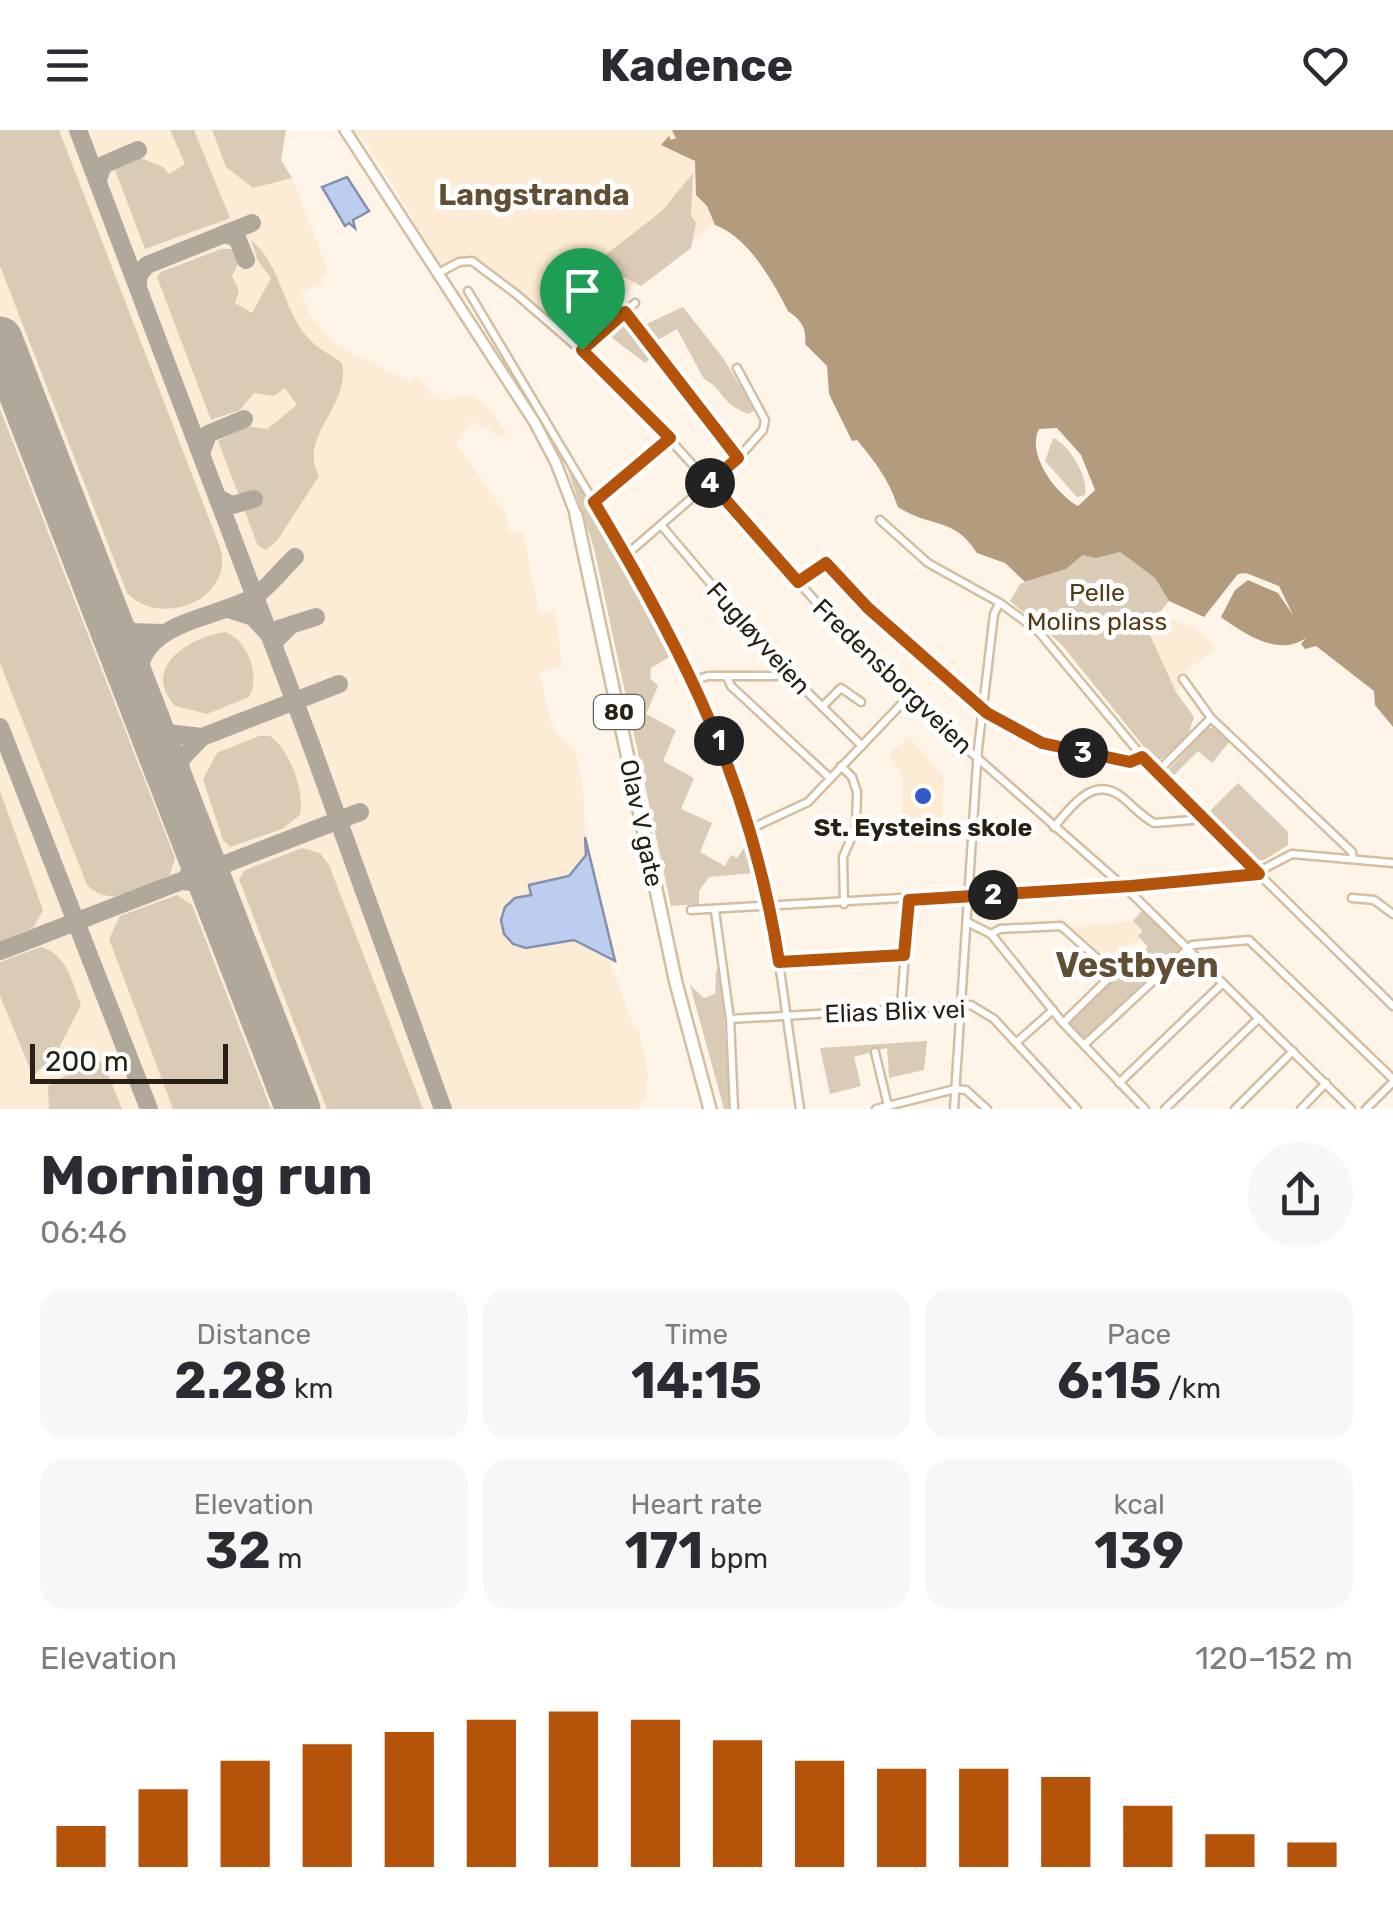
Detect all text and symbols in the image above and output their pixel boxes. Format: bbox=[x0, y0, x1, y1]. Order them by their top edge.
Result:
icon: menu bbox=[40, 38, 95, 93]
icon: heart bbox=[1298, 38, 1353, 93]
text: Kadence bbox=[600, 39, 793, 92]
district label: Langstranda bbox=[438, 177, 630, 213]
pin bbox=[540, 248, 625, 351]
icon: arrive bbox=[555, 263, 610, 318]
pin: 4 bbox=[685, 458, 735, 508]
text: 4 bbox=[700, 466, 720, 499]
street label: Fugløyveien bbox=[701, 576, 816, 700]
park label: Pelle Molins plass bbox=[1027, 578, 1167, 636]
street label: Fredensborgveien bbox=[807, 593, 978, 760]
road number: 80 bbox=[594, 695, 644, 729]
pin: 1 bbox=[694, 716, 744, 766]
text: 1 bbox=[712, 724, 726, 757]
pin: 3 bbox=[1058, 728, 1108, 778]
text: 3 bbox=[1074, 736, 1092, 769]
street label: Olav V gate bbox=[614, 757, 669, 889]
marker: St. Eysteins skole bbox=[912, 785, 934, 807]
place label: St. Eysteins skole bbox=[814, 813, 1032, 842]
pin: 2 bbox=[968, 870, 1018, 920]
text: 2 bbox=[984, 878, 1002, 911]
district label: Vestbyen bbox=[1055, 944, 1219, 986]
street label: Elias Blix vei bbox=[824, 995, 966, 1028]
scale bar bbox=[30, 1039, 228, 1084]
text: 200 m bbox=[45, 1045, 129, 1078]
button: share bbox=[1248, 1142, 1353, 1247]
text: Morning run bbox=[40, 1143, 373, 1208]
text: 06:46 bbox=[40, 1213, 127, 1251]
text: Distance bbox=[196, 1318, 311, 1351]
text: Time bbox=[665, 1318, 728, 1351]
text: Pace bbox=[1107, 1318, 1171, 1351]
text: 2.28 bbox=[174, 1351, 287, 1411]
text: 14:15 bbox=[631, 1351, 762, 1411]
text: 6:15 bbox=[1057, 1351, 1161, 1411]
text: km bbox=[287, 1372, 333, 1405]
text: /km bbox=[1161, 1372, 1221, 1405]
text: Elevation bbox=[194, 1488, 314, 1521]
text: Heart rate bbox=[631, 1488, 762, 1521]
text: kcal bbox=[1113, 1488, 1165, 1521]
text: 32 bbox=[205, 1521, 271, 1581]
text: 171 bbox=[625, 1521, 703, 1581]
text: 139 bbox=[1094, 1521, 1184, 1581]
text: m bbox=[271, 1542, 302, 1575]
text: bpm bbox=[703, 1542, 768, 1575]
text: Elevation bbox=[40, 1639, 177, 1677]
text: 120–152 m bbox=[1195, 1639, 1353, 1677]

